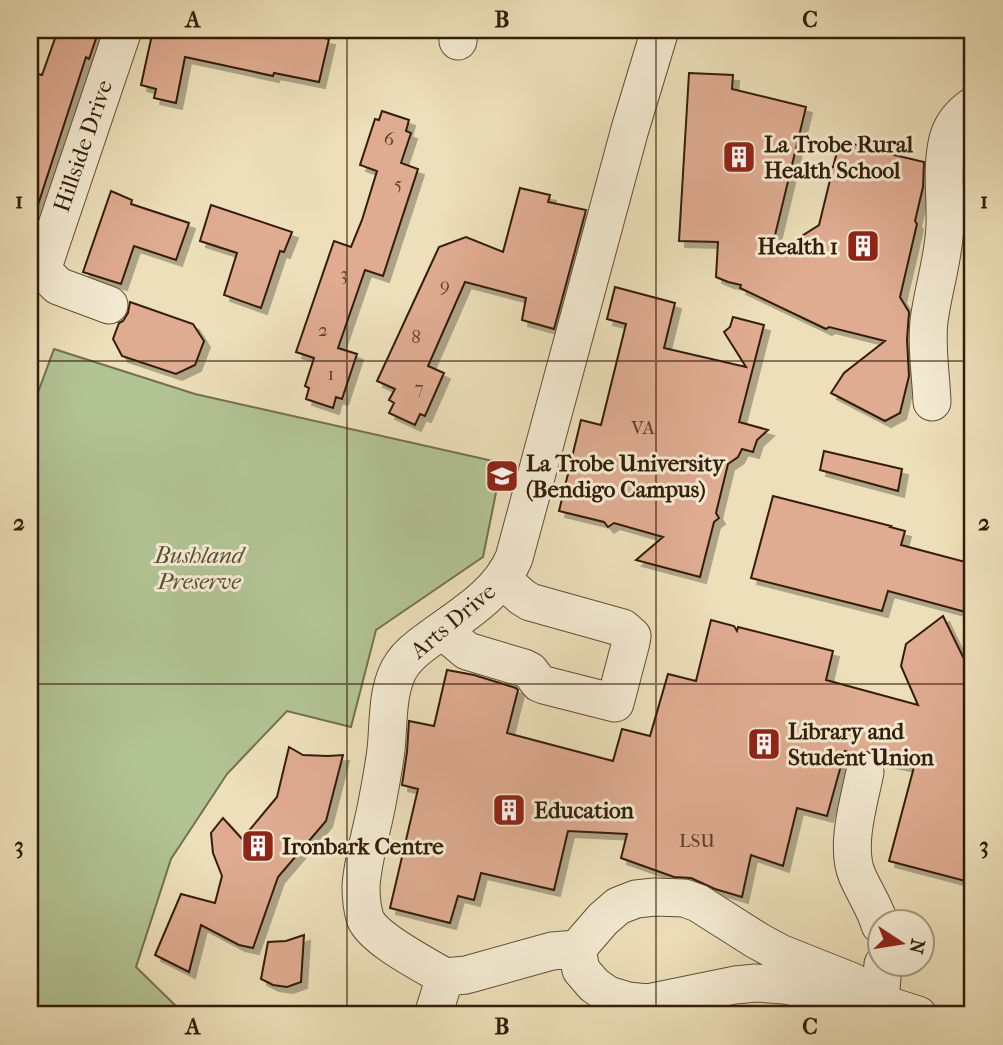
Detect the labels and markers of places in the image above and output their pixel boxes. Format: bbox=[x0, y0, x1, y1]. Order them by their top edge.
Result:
place label: La Trobe Rural Health School bbox=[764, 131, 914, 184]
building icon: La Trobe Rural Health School bbox=[720, 138, 758, 176]
building icon: Health 1 bbox=[844, 227, 882, 265]
place label: Health 1 bbox=[758, 233, 838, 260]
place label: La Trobe University (Bendigo Campus) bbox=[526, 450, 726, 503]
school or university icon: La Trobe University (Bendigo Campus) bbox=[483, 457, 521, 495]
place label: Library and Student Union bbox=[788, 718, 935, 771]
building icon: Library and Student Union bbox=[745, 725, 783, 763]
building icon: Education bbox=[490, 791, 528, 829]
place label: Education bbox=[534, 797, 635, 824]
building icon: Ironbark Centre bbox=[239, 827, 277, 865]
place label: Ironbark Centre bbox=[282, 833, 444, 860]

